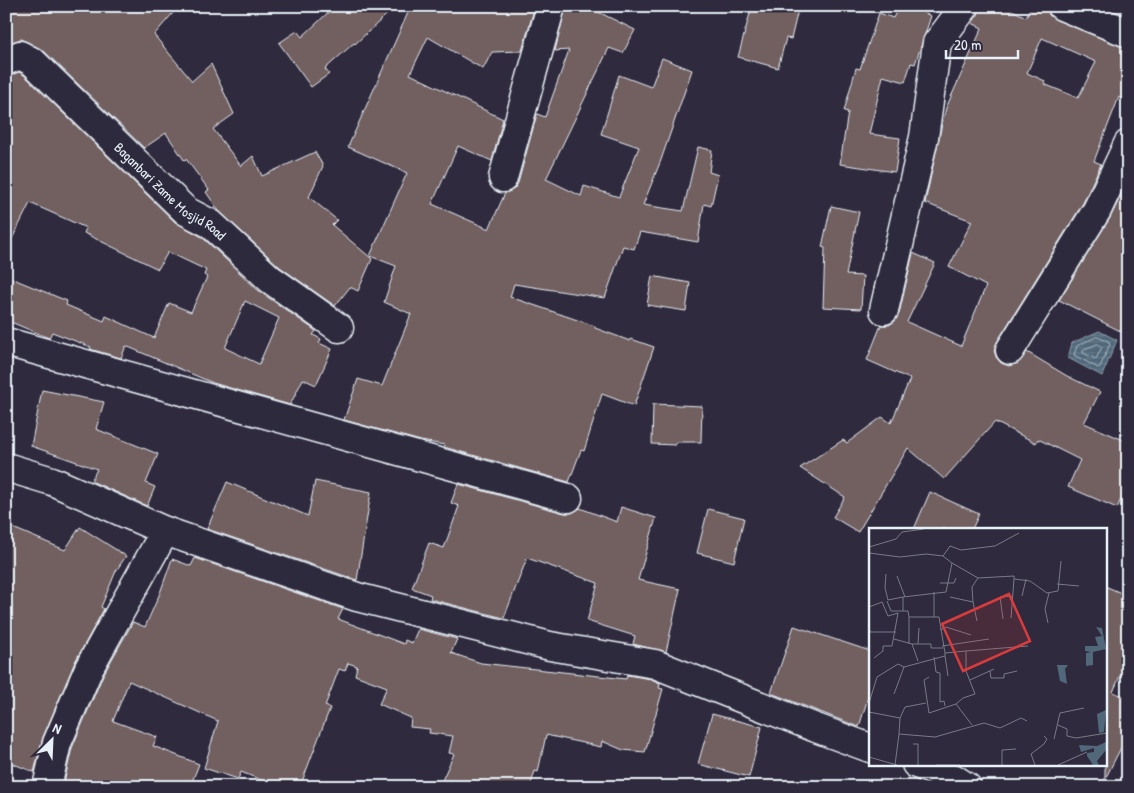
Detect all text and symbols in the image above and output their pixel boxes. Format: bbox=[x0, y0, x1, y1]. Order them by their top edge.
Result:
scale bar bbox=[946, 28, 1019, 60]
text: 20 m bbox=[954, 34, 981, 55]
street label: Baganbari Zame Mosjid Road bbox=[111, 137, 231, 244]
inset map bbox=[869, 528, 1106, 766]
north arrow bbox=[28, 716, 78, 766]
text: N bbox=[50, 717, 65, 738]

